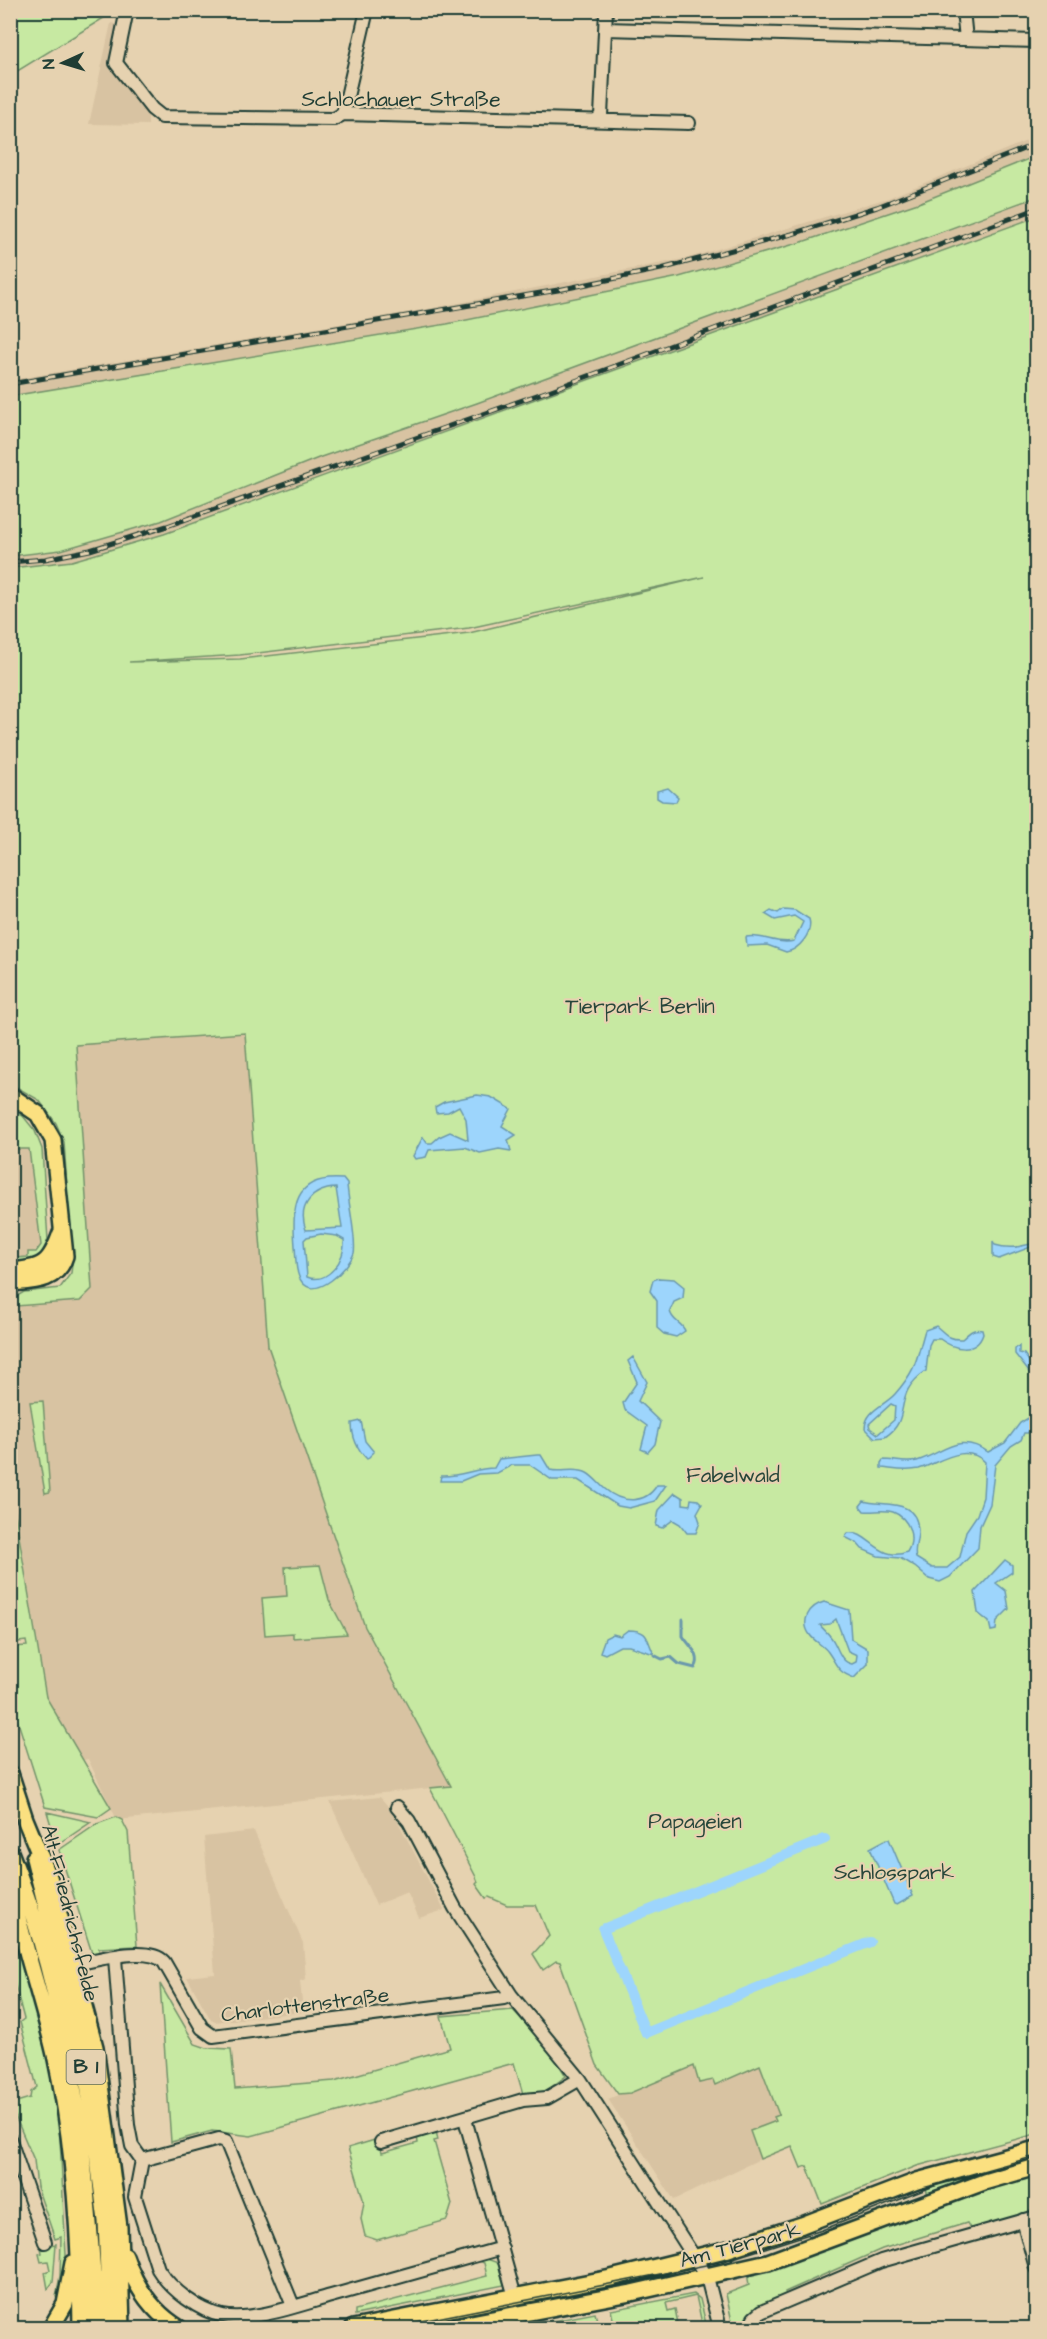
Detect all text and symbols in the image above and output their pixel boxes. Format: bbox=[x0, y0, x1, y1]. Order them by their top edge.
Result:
north arrow bbox=[33, 33, 93, 93]
text: N bbox=[38, 58, 60, 70]
street label: Schlochauer Straße bbox=[301, 85, 501, 114]
park label: Tierpark Berlin bbox=[565, 992, 715, 1022]
park label: Fabelwald bbox=[686, 1461, 780, 1490]
park label: Papageien bbox=[648, 1807, 742, 1838]
street label: Alt-Friedrichsfelde bbox=[34, 1821, 106, 2005]
park label: Schlosspark bbox=[834, 1858, 954, 1888]
street label: Charlottenstraße bbox=[219, 1980, 391, 2030]
road number: B 1 bbox=[66, 2050, 106, 2084]
street label: Am Tierpark bbox=[676, 2215, 804, 2276]

